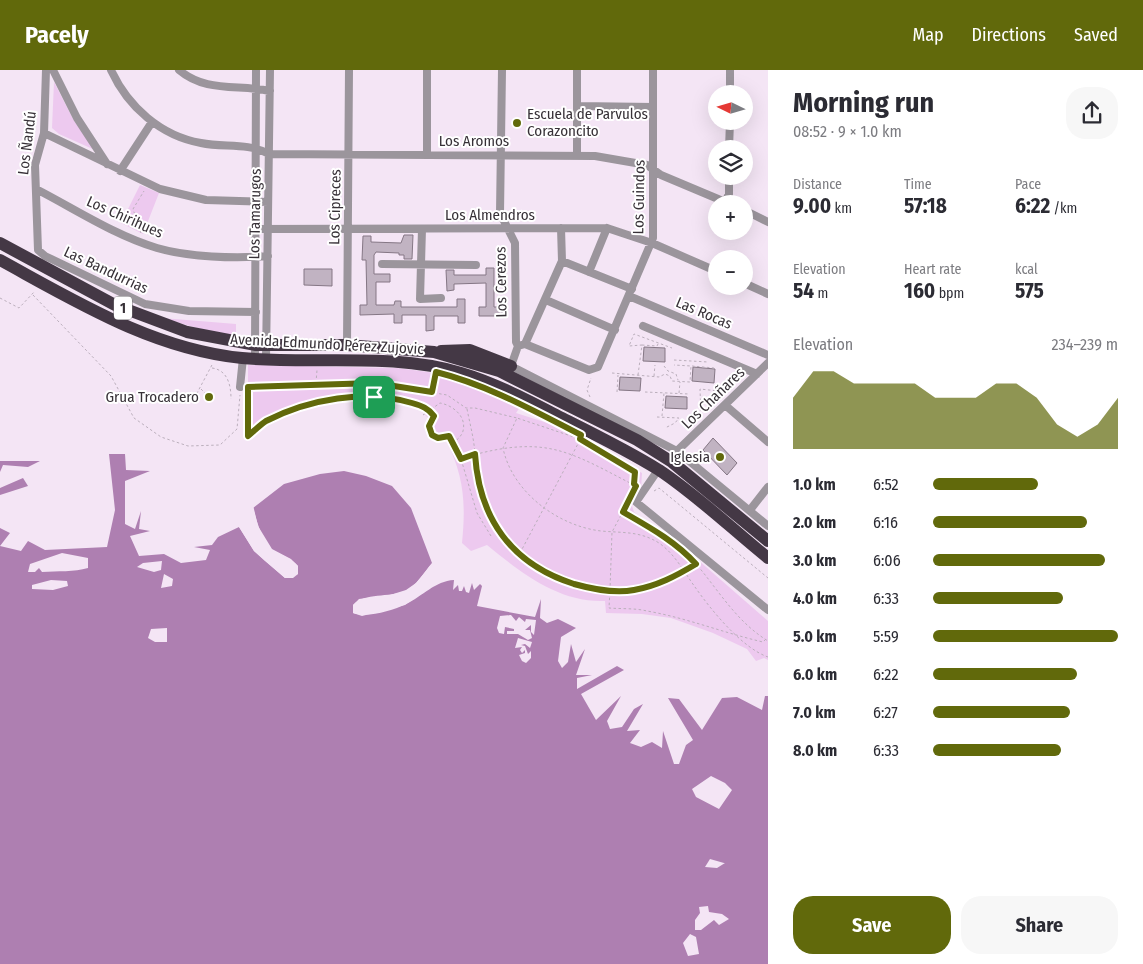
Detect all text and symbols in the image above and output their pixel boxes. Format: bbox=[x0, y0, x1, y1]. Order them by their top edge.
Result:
text: Pacely bbox=[25, 21, 89, 49]
text: Map bbox=[912, 24, 944, 46]
text: Directions bbox=[972, 24, 1046, 46]
text: Saved bbox=[1074, 24, 1118, 46]
north arrow bbox=[708, 85, 752, 130]
map controls bbox=[708, 85, 753, 295]
text: Morning run bbox=[793, 86, 934, 119]
button: share bbox=[1066, 87, 1118, 139]
place label: Escuela de Parvulos Corazoncito bbox=[527, 105, 648, 140]
street label: Los Ñandú bbox=[14, 110, 40, 176]
marker: Escuela de Parvulos Corazoncito bbox=[511, 117, 523, 129]
text: 08:52 · 9 × 1.0 km bbox=[793, 122, 902, 141]
street label: Los Aromos bbox=[439, 132, 509, 150]
button: layers bbox=[708, 140, 753, 185]
street label: Los Guindos bbox=[629, 160, 649, 234]
street label: Los Tamarugos bbox=[245, 168, 265, 260]
street label: Los Cipreces bbox=[325, 169, 345, 245]
text: Distance bbox=[793, 176, 842, 193]
text: Time bbox=[904, 176, 932, 193]
text: Pace bbox=[1015, 176, 1041, 193]
street label: Los Chirihues bbox=[84, 192, 166, 242]
text: 9.00 bbox=[793, 193, 831, 219]
text: 57:18 bbox=[904, 193, 947, 219]
text: 6:22 bbox=[1015, 193, 1050, 219]
button: + bbox=[708, 195, 753, 240]
text: km bbox=[831, 200, 852, 217]
text: /km bbox=[1050, 200, 1077, 217]
street label: Los Almendros bbox=[445, 206, 535, 224]
street label: Las Bandurrias bbox=[61, 243, 151, 297]
street label: Los Cerezos bbox=[491, 246, 511, 318]
button: − bbox=[708, 250, 753, 295]
text: Elevation bbox=[793, 261, 846, 278]
text: Heart rate bbox=[904, 261, 961, 278]
text: kcal bbox=[1015, 261, 1038, 278]
text: 54 bbox=[793, 278, 814, 304]
text: 160 bbox=[904, 278, 935, 304]
text: 575 bbox=[1015, 278, 1044, 304]
text: m bbox=[814, 285, 828, 302]
text: bpm bbox=[935, 285, 964, 302]
street label: Las Rocas bbox=[673, 293, 735, 333]
road number: 1 bbox=[114, 297, 132, 320]
street label: Avenida Edmundo Pérez Zujovic bbox=[230, 330, 425, 358]
text: Elevation bbox=[793, 335, 853, 354]
text: 234–239 m bbox=[1052, 335, 1118, 354]
street label: Los Chañares bbox=[678, 363, 748, 433]
pin bbox=[353, 376, 395, 418]
icon: arrive bbox=[360, 383, 388, 411]
place label: Grua Trocadero bbox=[105, 388, 199, 406]
marker: Grua Trocadero bbox=[203, 391, 215, 403]
place label: Iglesia bbox=[670, 448, 710, 466]
marker: Iglesia bbox=[714, 451, 726, 463]
text: 1.0 km bbox=[793, 475, 836, 494]
text: 6:52 bbox=[873, 475, 899, 494]
text: 2.0 km bbox=[793, 513, 836, 532]
text: 6:16 bbox=[873, 513, 898, 532]
text: 3.0 km bbox=[793, 551, 836, 570]
text: 6:06 bbox=[873, 551, 901, 570]
text: 4.0 km bbox=[793, 589, 837, 608]
text: 6:33 bbox=[873, 589, 899, 608]
text: 5.0 km bbox=[793, 627, 837, 646]
text: 5:59 bbox=[873, 627, 899, 646]
text: 6.0 km bbox=[793, 665, 837, 684]
text: 6:22 bbox=[873, 665, 898, 684]
text: 7.0 km bbox=[793, 703, 836, 722]
text: 6:27 bbox=[873, 703, 898, 722]
text: 8.0 km bbox=[793, 741, 837, 760]
text: 6:33 bbox=[873, 741, 899, 760]
button: Save bbox=[793, 896, 951, 954]
button: Share bbox=[961, 896, 1118, 954]

